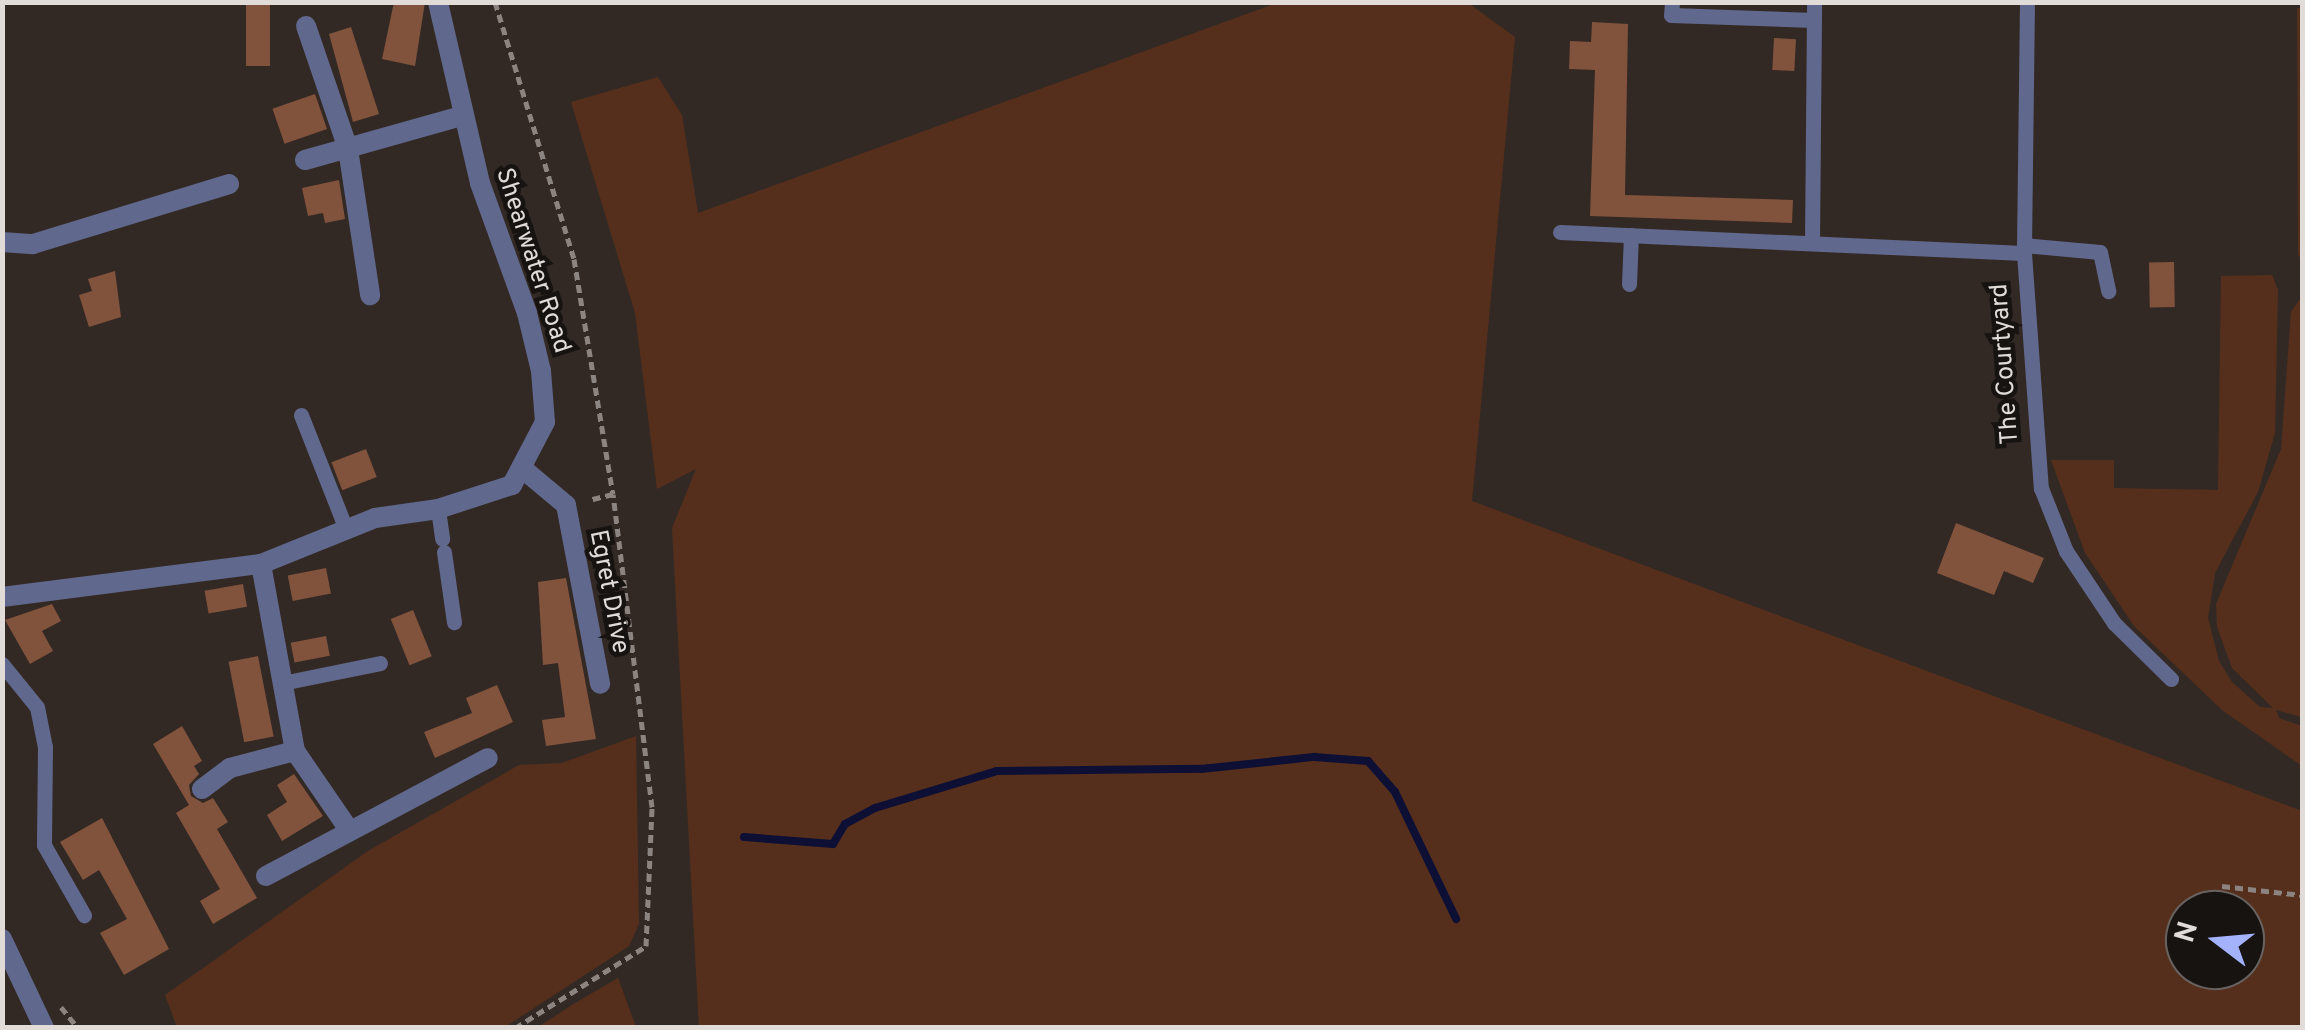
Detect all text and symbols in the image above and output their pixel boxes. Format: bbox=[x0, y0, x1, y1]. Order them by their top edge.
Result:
street label: Shearwater Road bbox=[488, 165, 576, 357]
street label: The Courtyard bbox=[1985, 283, 2027, 445]
street label: Egret Drive bbox=[581, 528, 635, 656]
north arrow bbox=[2165, 890, 2265, 990]
text: N bbox=[2168, 918, 2208, 947]

